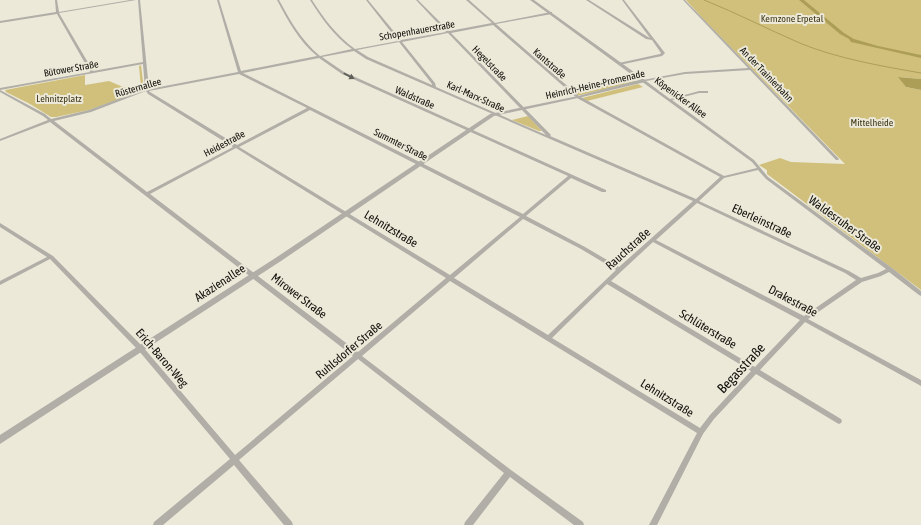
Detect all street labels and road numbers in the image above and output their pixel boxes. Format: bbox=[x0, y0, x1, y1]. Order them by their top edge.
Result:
street label: Schopenhauerstraße bbox=[378, 18, 456, 43]
street label: Hegelstraße bbox=[470, 43, 509, 84]
street label: An der Trainierbahn bbox=[738, 45, 796, 104]
street label: Kantstraße bbox=[531, 46, 569, 81]
street label: Bütower Straße bbox=[43, 58, 100, 79]
street label: Heinrich-Heine-Promenade bbox=[544, 68, 646, 101]
street label: Köpenicker Allee bbox=[653, 75, 709, 120]
street label: Rüsternallee bbox=[114, 76, 163, 99]
street label: Karl-Marx-Straße bbox=[445, 79, 507, 114]
street label: Waldstraße bbox=[393, 84, 437, 111]
street label: Summter Straße bbox=[372, 126, 430, 163]
street label: Heidestraße bbox=[202, 128, 247, 159]
street label: Waldesruher Straße bbox=[806, 193, 884, 255]
street label: Eberleinstraße bbox=[730, 201, 794, 241]
street label: Lehnitzstraße bbox=[362, 208, 420, 250]
street label: Rauchstraße bbox=[603, 225, 653, 273]
street label: Akazienallee bbox=[192, 261, 248, 305]
street label: Mirower Straße bbox=[268, 271, 330, 321]
street label: Drakestraße bbox=[766, 282, 820, 320]
street label: Schlüterstraße bbox=[677, 306, 739, 352]
street label: Ruhlsdorfer Straße bbox=[313, 318, 385, 382]
street label: Erich-Baron-Weg bbox=[133, 326, 192, 391]
street label: Begasstraße bbox=[714, 340, 768, 396]
street label: Lehnitzstraße bbox=[638, 376, 696, 420]

